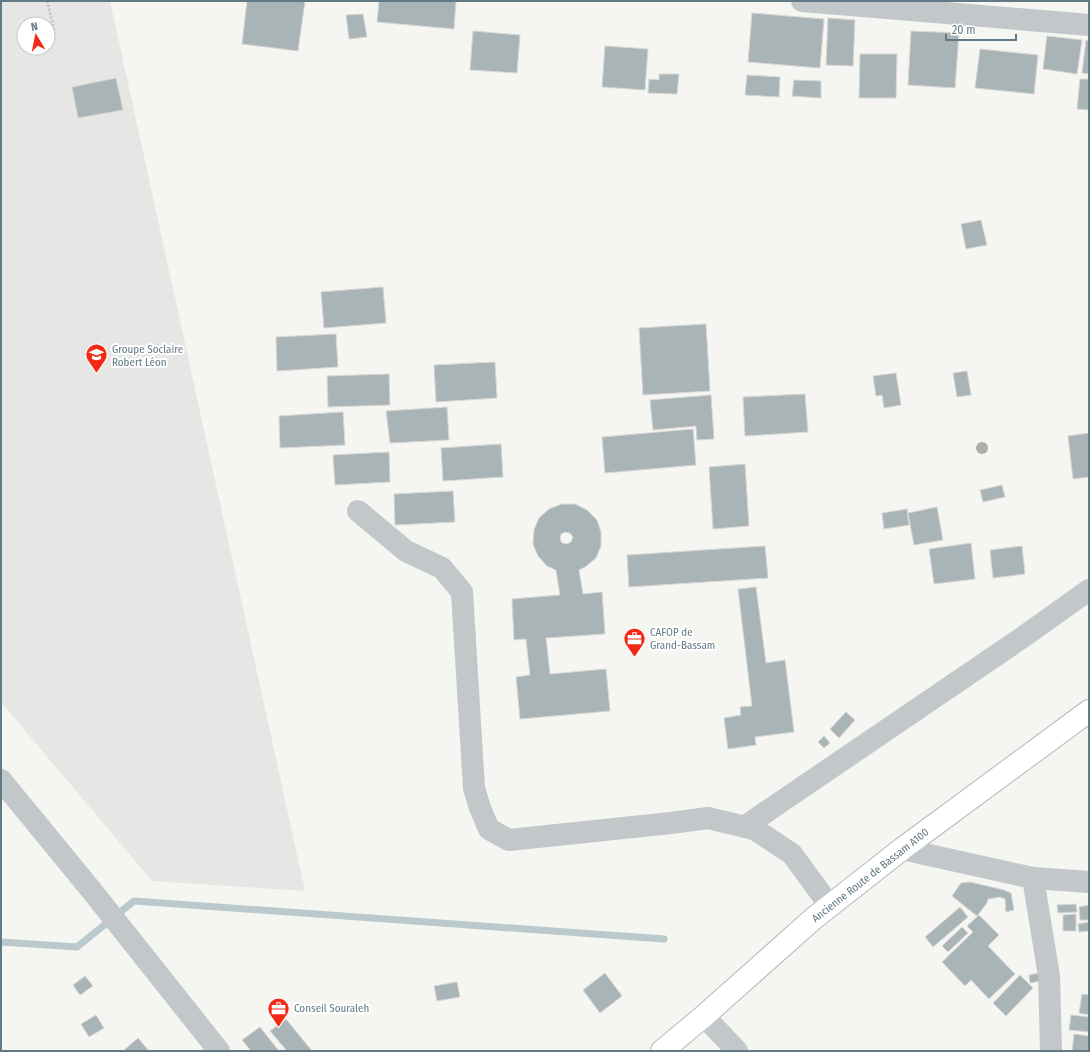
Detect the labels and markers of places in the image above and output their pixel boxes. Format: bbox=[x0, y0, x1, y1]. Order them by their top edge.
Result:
school or university icon: Groupe Soclaire Robert Léon bbox=[83, 342, 109, 375]
place label: Groupe Soclaire Robert Léon bbox=[112, 343, 183, 369]
office icon: CAFOP de Grand-Bassam bbox=[621, 625, 647, 658]
place label: CAFOP de Grand-Bassam bbox=[650, 626, 715, 652]
office icon: Conseil Souraleh bbox=[265, 995, 291, 1028]
place label: Conseil Souraleh bbox=[294, 1002, 369, 1015]

